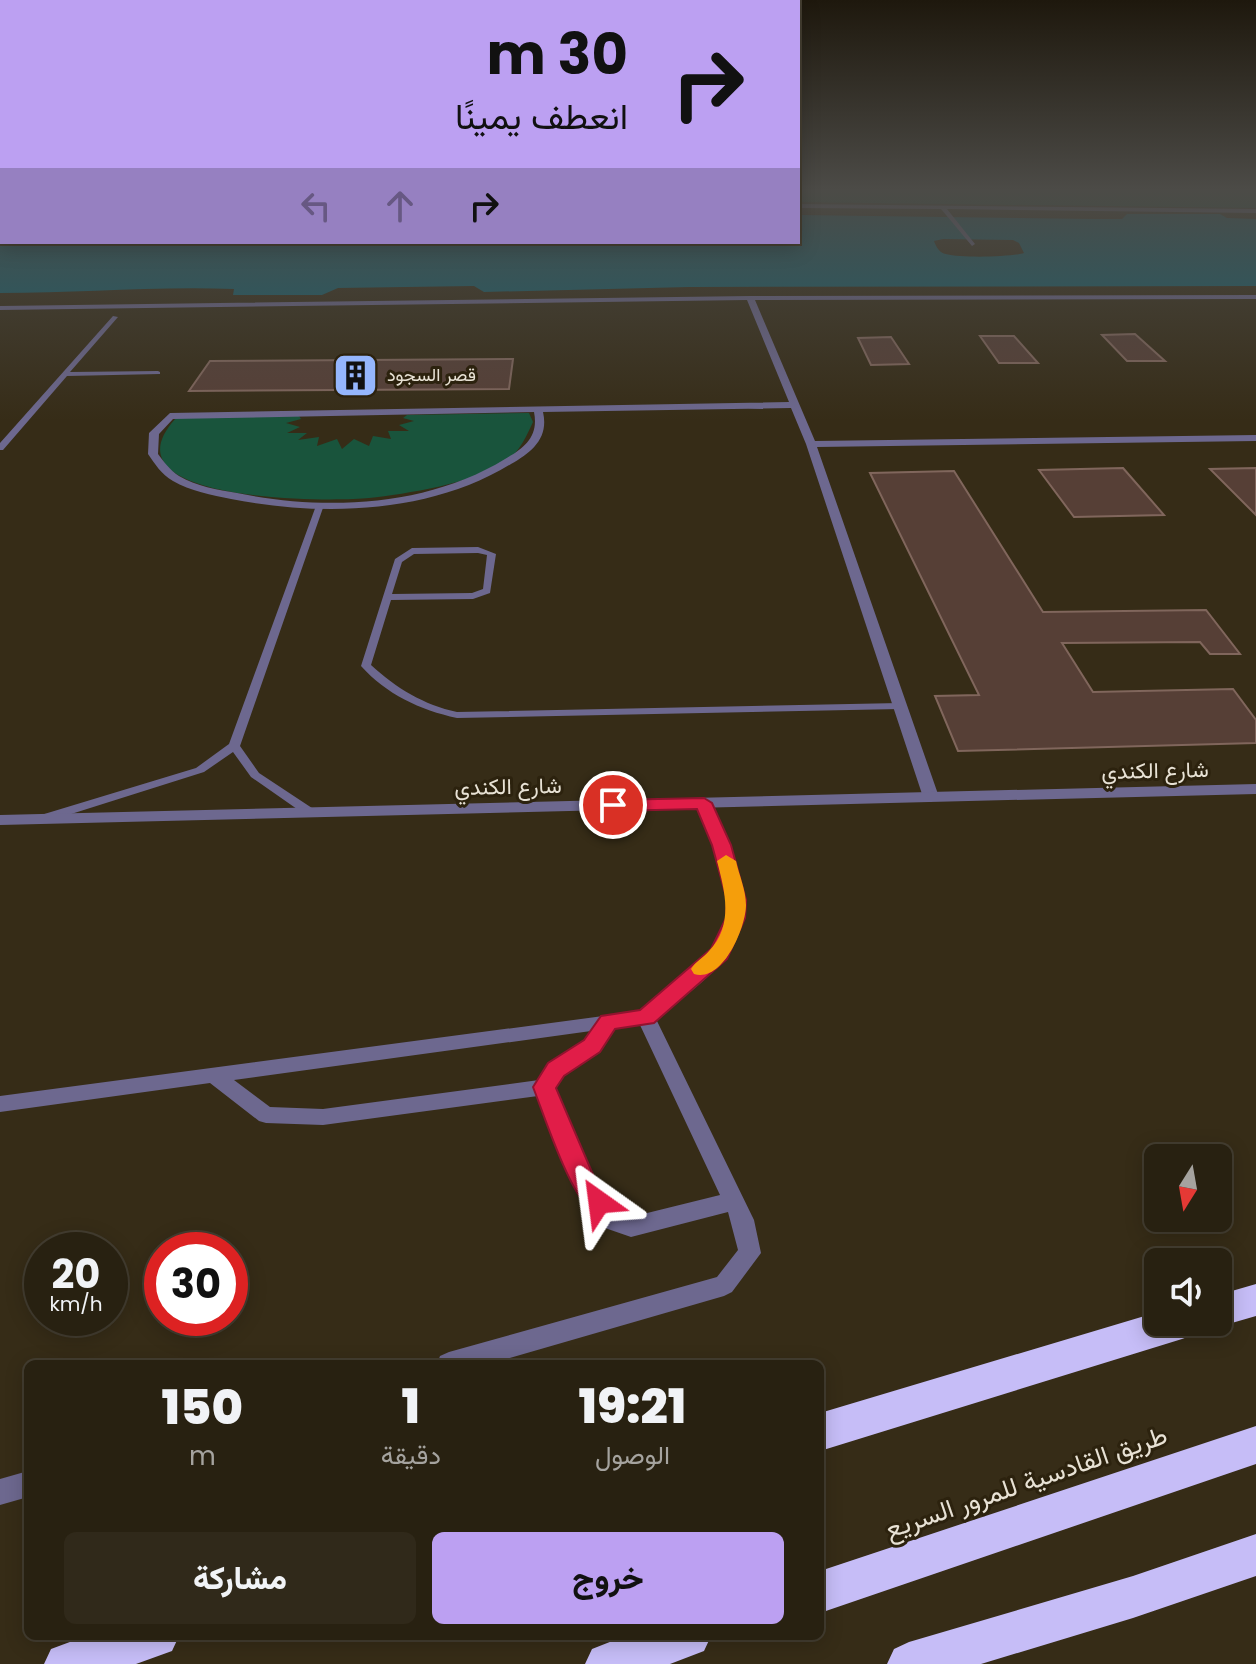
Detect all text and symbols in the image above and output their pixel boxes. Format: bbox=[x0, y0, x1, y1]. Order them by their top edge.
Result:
text: 30 m bbox=[486, 15, 628, 94]
icon: right bbox=[656, 32, 760, 136]
text: انعطف يمينًا bbox=[455, 91, 628, 142]
icon: left bbox=[294, 184, 338, 228]
icon: ahead bbox=[378, 184, 422, 228]
icon: right bbox=[462, 184, 506, 228]
building icon: قصر السجود bbox=[332, 351, 380, 399]
place label: قصر السجود bbox=[387, 362, 476, 387]
street label: شارع الكندي bbox=[1101, 754, 1209, 790]
street label: شارع الكندي bbox=[454, 770, 562, 806]
pin bbox=[579, 771, 647, 839]
icon: arrive bbox=[591, 783, 635, 827]
north arrow bbox=[1144, 1144, 1232, 1232]
map controls bbox=[1144, 1144, 1232, 1336]
position arrow bbox=[557, 1160, 641, 1244]
speed limit sign: 30 bbox=[144, 1232, 248, 1336]
text: 20 bbox=[52, 1246, 100, 1302]
button: sound bbox=[1144, 1248, 1232, 1336]
text: km/h bbox=[49, 1290, 103, 1318]
text: 1 bbox=[401, 1373, 420, 1440]
text: 19:21 bbox=[578, 1373, 686, 1440]
text: 150 bbox=[162, 1374, 243, 1441]
street label: طريق القادسية للمرور السريع bbox=[880, 1417, 1172, 1547]
text: دقيقة bbox=[381, 1437, 441, 1473]
text: الوصول bbox=[595, 1437, 670, 1473]
text: m bbox=[189, 1438, 216, 1474]
button: مشاركة bbox=[64, 1532, 416, 1624]
button: خروج bbox=[432, 1532, 784, 1624]

